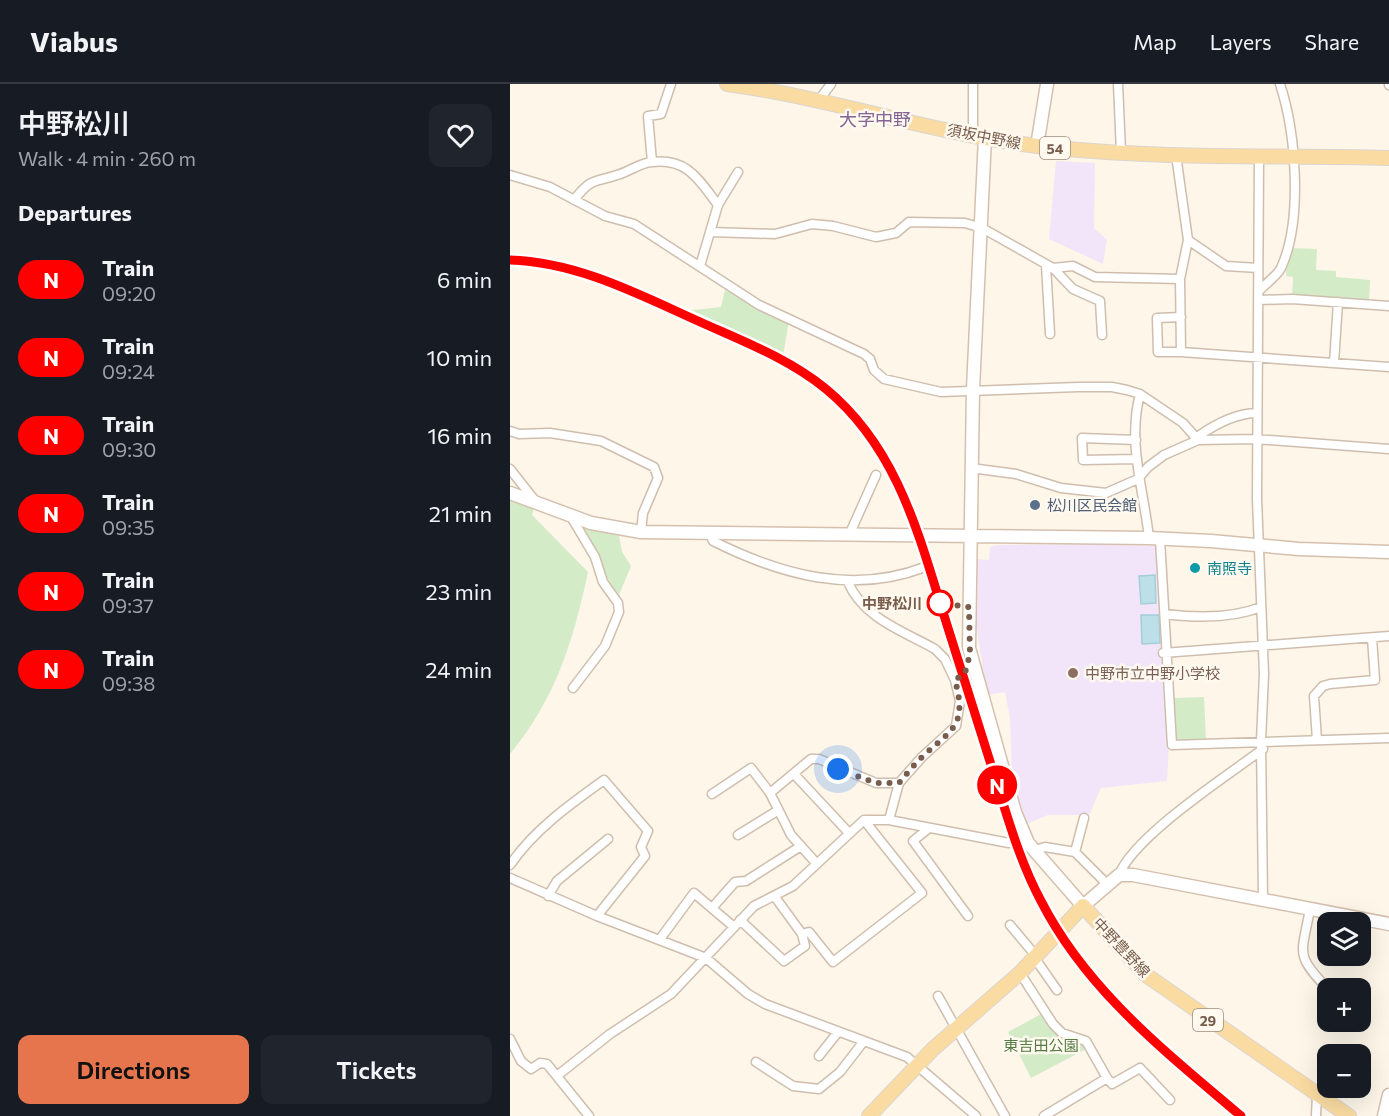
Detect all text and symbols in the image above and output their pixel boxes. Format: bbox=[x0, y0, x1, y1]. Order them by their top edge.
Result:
text: Viabus bbox=[30, 24, 118, 58]
text: Map bbox=[1133, 29, 1177, 54]
text: Layers bbox=[1210, 29, 1272, 54]
text: Share bbox=[1305, 29, 1359, 54]
button: heart bbox=[429, 104, 492, 167]
text: 中野松川 bbox=[18, 106, 130, 140]
district label: 大字中野 bbox=[839, 108, 911, 130]
street label: 須坂中野線 bbox=[945, 120, 1023, 152]
road number: 54 bbox=[1040, 137, 1070, 159]
text: Walk · 4 min · 260 m bbox=[18, 146, 196, 170]
text: Departures bbox=[18, 199, 132, 226]
text: Train bbox=[102, 254, 154, 281]
text: 6 min bbox=[437, 266, 492, 293]
text: N bbox=[43, 267, 59, 292]
text: 09:20 bbox=[102, 281, 156, 305]
text: Train bbox=[102, 332, 154, 359]
text: 10 min bbox=[427, 344, 492, 371]
text: N bbox=[43, 345, 59, 370]
text: 09:24 bbox=[102, 359, 155, 383]
text: Train bbox=[102, 410, 154, 437]
text: 16 min bbox=[428, 422, 492, 449]
text: N bbox=[43, 423, 59, 448]
text: 09:30 bbox=[102, 437, 156, 461]
text: Train bbox=[102, 488, 154, 515]
place label: 松川区民会館 bbox=[1047, 496, 1137, 514]
marker: 松川区民会館 bbox=[1028, 498, 1042, 512]
text: 21 min bbox=[429, 500, 492, 527]
text: N bbox=[43, 501, 59, 526]
text: 09:35 bbox=[102, 515, 155, 539]
place label: 南照寺 bbox=[1207, 559, 1252, 577]
marker: 南照寺 bbox=[1188, 561, 1202, 575]
text: Train bbox=[102, 566, 154, 593]
text: 23 min bbox=[426, 578, 492, 605]
text: N bbox=[43, 579, 59, 604]
marker: 中野松川 bbox=[927, 590, 953, 616]
text: 09:37 bbox=[102, 593, 154, 617]
place label: 中野松川 bbox=[862, 594, 922, 612]
text: Train bbox=[102, 644, 154, 671]
text: 24 min bbox=[425, 656, 492, 683]
text: N bbox=[43, 657, 59, 682]
place label: 中野市立中野小学校 bbox=[1085, 664, 1220, 682]
marker: 中野市立中野小学校 bbox=[1066, 666, 1080, 680]
text: 09:38 bbox=[102, 671, 155, 695]
your location bbox=[823, 754, 853, 784]
line badge: N bbox=[978, 766, 1016, 804]
text: N bbox=[989, 773, 1005, 798]
map controls bbox=[1317, 912, 1371, 1098]
button: layers bbox=[1317, 912, 1371, 966]
street label: 中野豊野線 bbox=[1090, 913, 1154, 981]
button: + bbox=[1317, 978, 1371, 1032]
road number: 29 bbox=[1193, 1009, 1223, 1031]
button: Directions bbox=[18, 1035, 249, 1104]
button: Tickets bbox=[261, 1035, 492, 1104]
park label: 東吉田公園 bbox=[1003, 1036, 1079, 1054]
button: − bbox=[1317, 1044, 1371, 1098]

